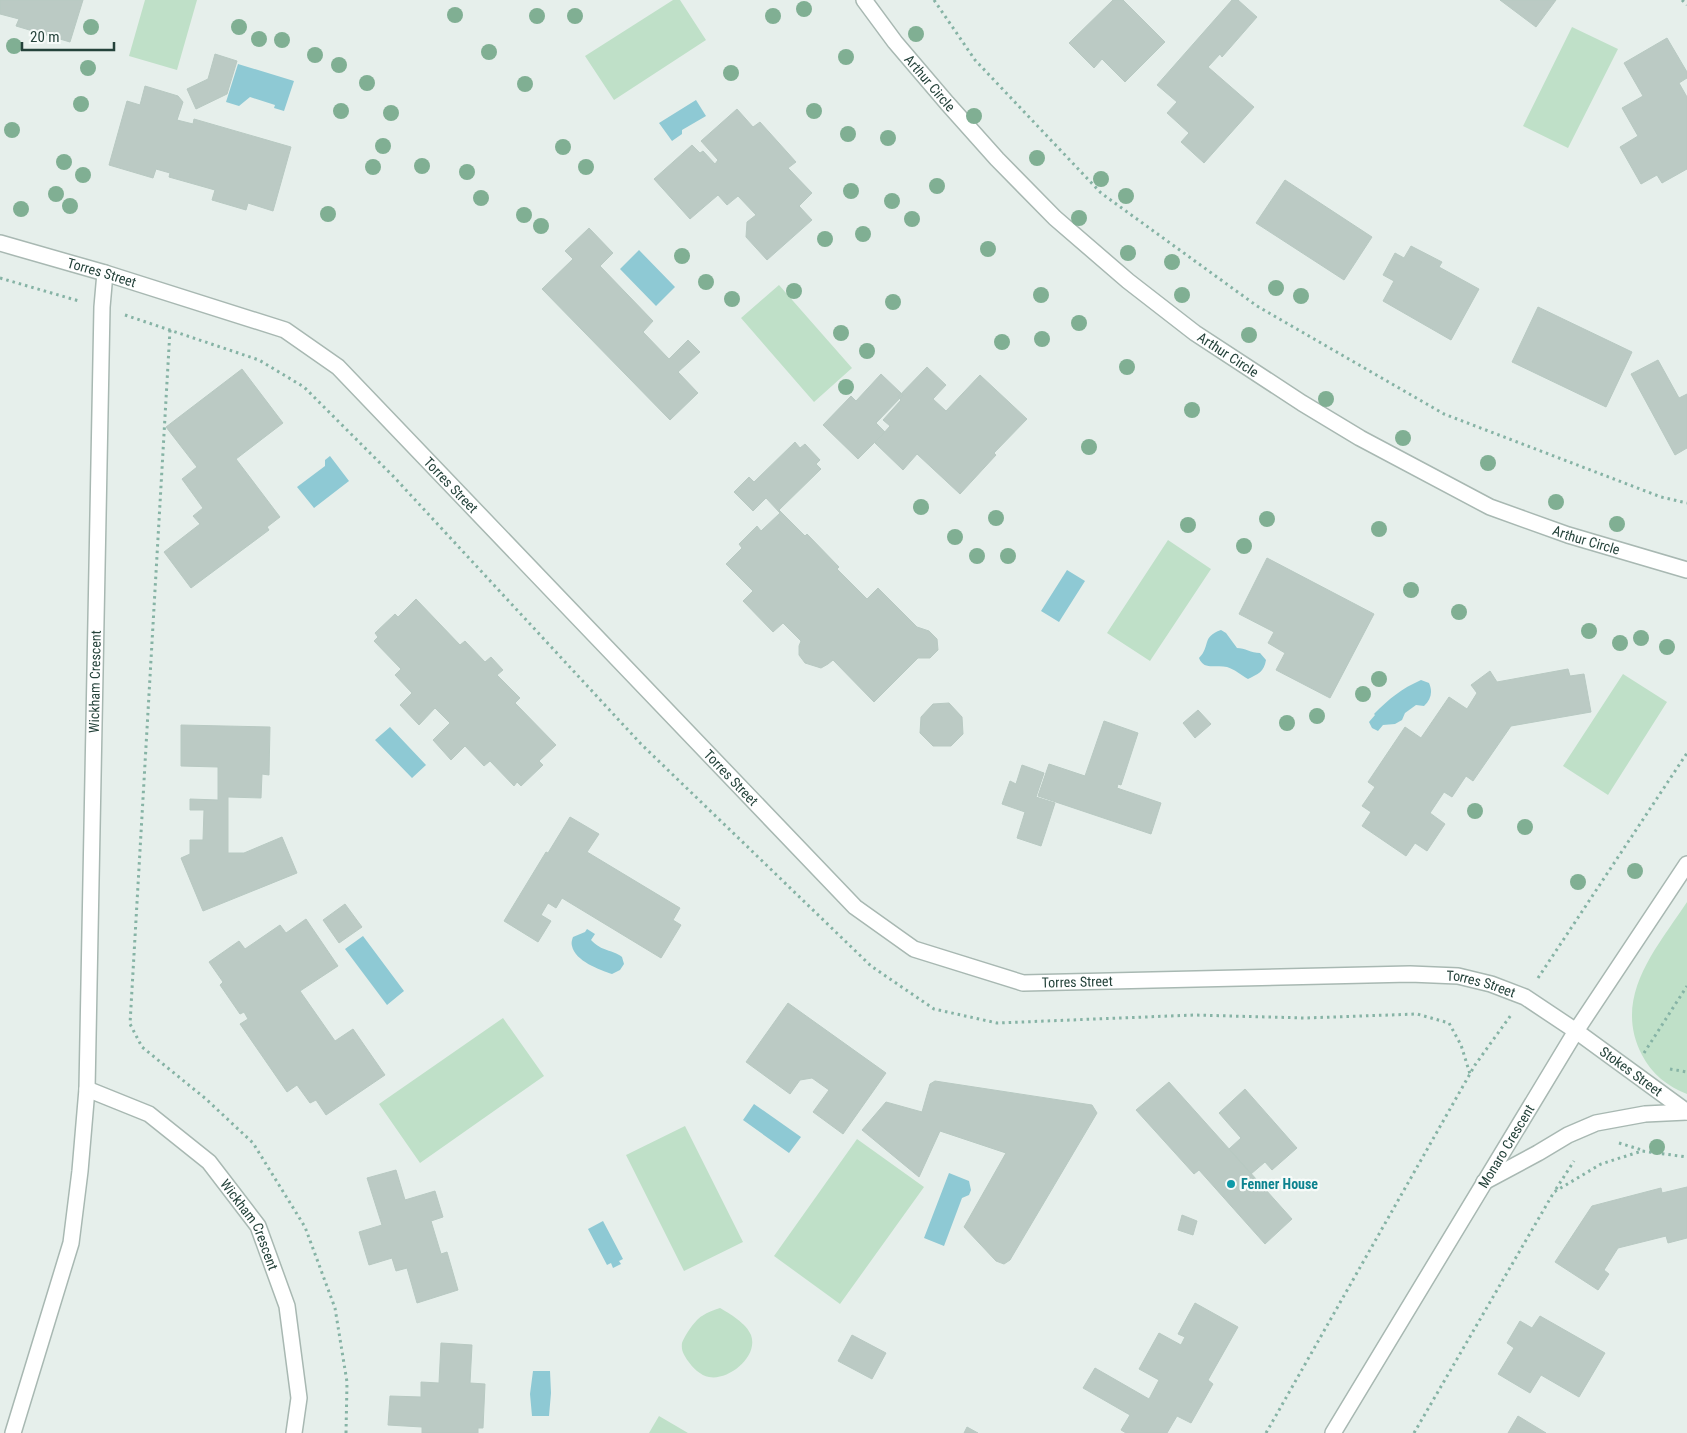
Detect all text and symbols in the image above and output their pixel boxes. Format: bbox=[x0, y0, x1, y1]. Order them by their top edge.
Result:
scale bar bbox=[22, 20, 115, 52]
text: 20 m bbox=[30, 28, 60, 46]
street label: Arthur Circle bbox=[901, 51, 959, 115]
street label: Torres Street bbox=[66, 255, 138, 290]
street label: Arthur Circle bbox=[1195, 329, 1262, 381]
street label: Torres Street bbox=[421, 454, 481, 516]
street label: Arthur Circle bbox=[1550, 522, 1622, 558]
street label: Wickham Crescent bbox=[86, 630, 104, 733]
street label: Torres Street bbox=[701, 746, 761, 809]
street label: Torres Street bbox=[1446, 968, 1518, 1001]
street label: Torres Street bbox=[1041, 973, 1113, 991]
street label: Stokes Street bbox=[1597, 1043, 1666, 1099]
street label: Monaro Crescent bbox=[1475, 1102, 1538, 1191]
street label: Wickham Crescent bbox=[217, 1176, 281, 1272]
place label: Fenner House bbox=[1241, 1176, 1318, 1192]
marker: Fenner House bbox=[1225, 1178, 1237, 1190]

